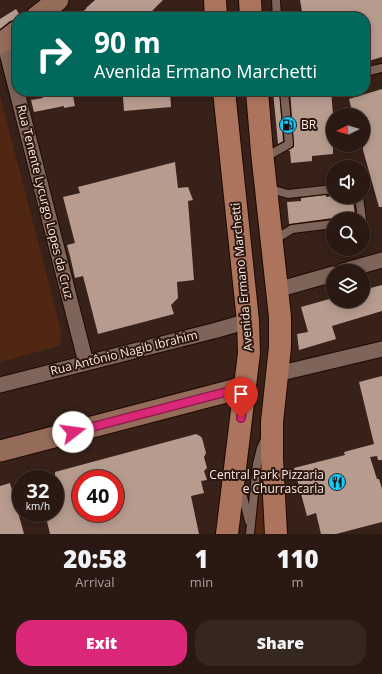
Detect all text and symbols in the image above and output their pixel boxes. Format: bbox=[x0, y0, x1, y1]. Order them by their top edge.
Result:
text: 90 m bbox=[94, 23, 161, 61]
icon: right bbox=[28, 28, 80, 80]
text: Avenida Ermano Marchetti bbox=[94, 59, 317, 83]
street label: Rua Tenente Lycurgo Lopes da Cruz bbox=[13, 103, 78, 301]
north arrow bbox=[326, 108, 370, 152]
map controls bbox=[326, 108, 370, 308]
fuel station icon: BR bbox=[278, 115, 298, 135]
place label: BR bbox=[301, 116, 317, 133]
button: sound bbox=[326, 160, 370, 204]
street label: Avenida Ermano Marchetti bbox=[227, 202, 256, 352]
button: search bbox=[326, 212, 370, 256]
button: layers bbox=[326, 264, 370, 308]
street label: Rua Antônio Nagib Ibrahim bbox=[48, 326, 199, 379]
pin bbox=[224, 377, 258, 418]
icon: arrive bbox=[230, 383, 252, 405]
position arrow bbox=[52, 411, 94, 453]
place label: Central Park Pizzaria e Churrascaria bbox=[209, 466, 324, 497]
speed limit sign: 40 bbox=[72, 470, 124, 522]
restaurant icon: Central Park Pizzaria e Churrascaria bbox=[327, 472, 347, 492]
text: 32 bbox=[27, 477, 49, 504]
text: km/h bbox=[26, 499, 50, 513]
text: 20:58 bbox=[63, 542, 127, 575]
text: 1 bbox=[194, 542, 209, 575]
text: 110 bbox=[276, 542, 319, 575]
text: Arrival bbox=[75, 573, 114, 591]
text: min bbox=[190, 573, 213, 591]
text: m bbox=[292, 573, 304, 591]
button: Exit bbox=[16, 620, 187, 666]
button: Share bbox=[195, 620, 366, 666]

